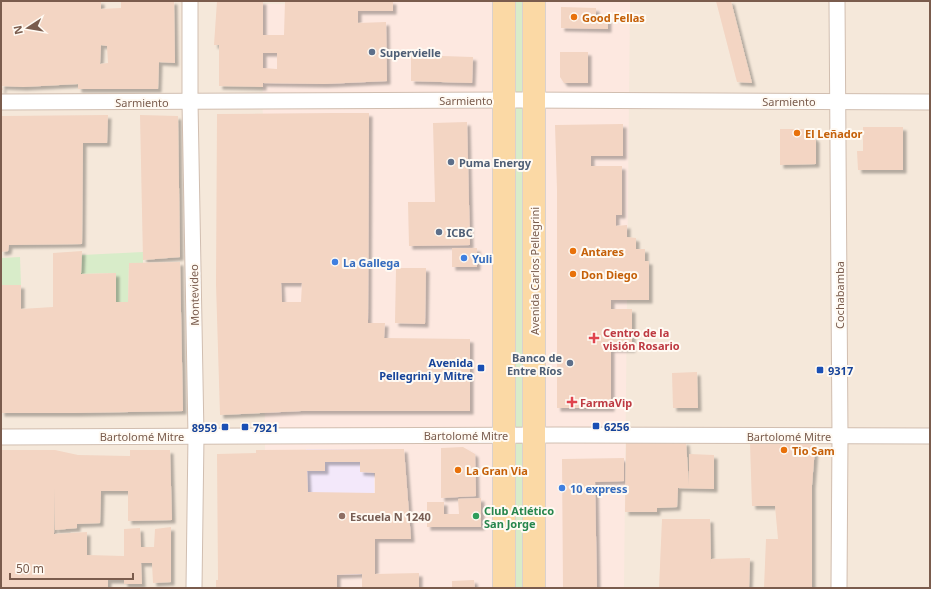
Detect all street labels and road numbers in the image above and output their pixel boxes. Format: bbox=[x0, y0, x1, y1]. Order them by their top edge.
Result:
street label: Sarmiento bbox=[439, 93, 493, 108]
street label: Sarmiento bbox=[762, 94, 816, 109]
street label: Sarmiento bbox=[115, 95, 169, 110]
street label: Avenida Carlos Pellegrini bbox=[527, 207, 542, 335]
street label: Cochabamba bbox=[832, 261, 847, 329]
street label: Montevideo bbox=[186, 264, 202, 326]
street label: Bartolomé Mitre bbox=[424, 428, 508, 443]
street label: Bartolomé Mitre bbox=[100, 429, 184, 444]
street label: Bartolomé Mitre bbox=[747, 429, 831, 444]

